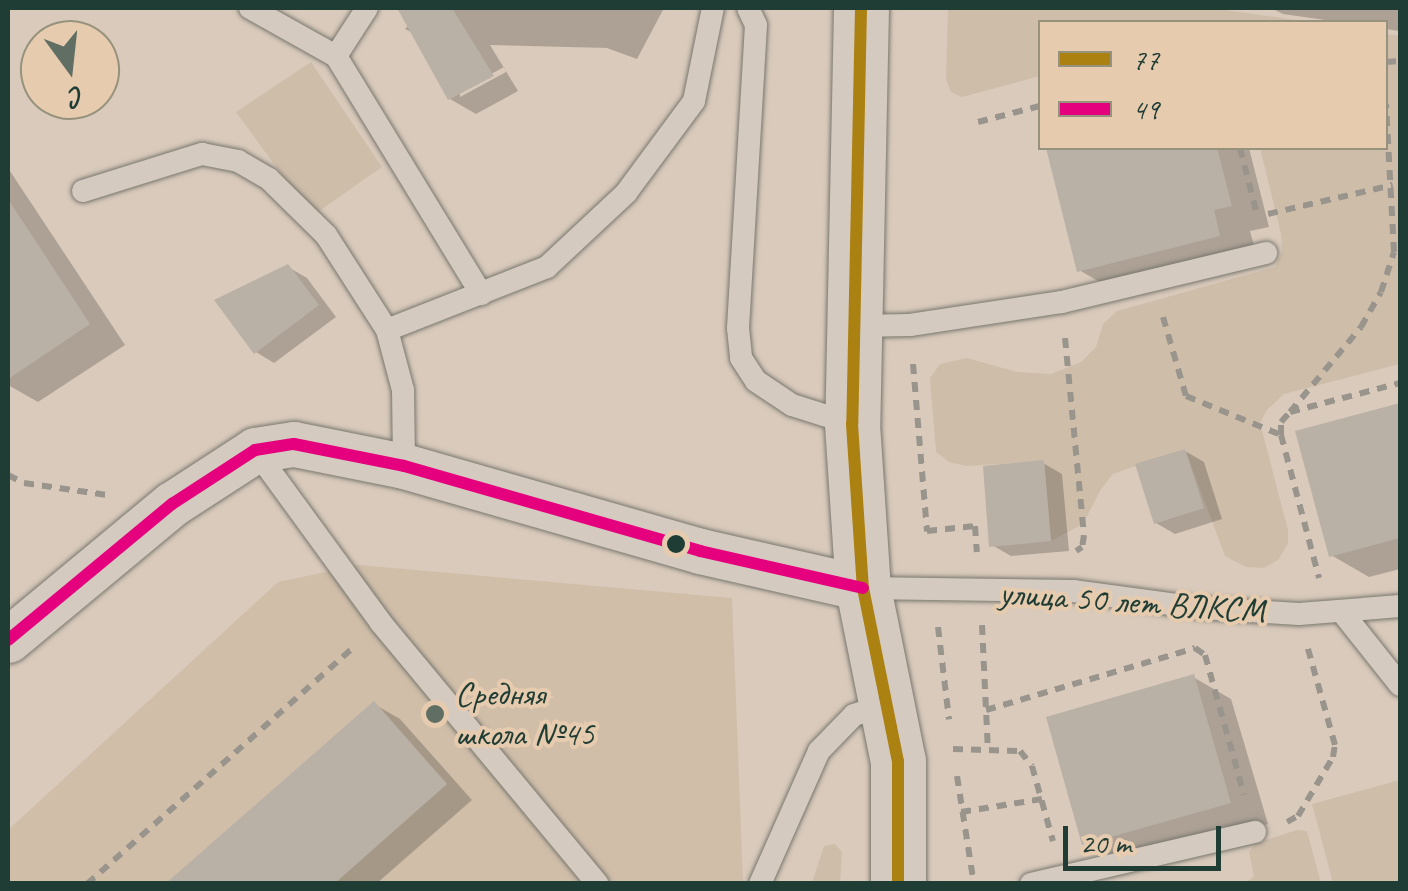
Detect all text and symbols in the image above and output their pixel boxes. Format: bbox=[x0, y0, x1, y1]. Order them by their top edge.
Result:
north arrow bbox=[20, 20, 120, 120]
legend bbox=[1038, 20, 1388, 150]
text: 77 bbox=[1132, 40, 1159, 78]
text: С bbox=[66, 79, 89, 116]
text: 49 bbox=[1132, 90, 1159, 128]
unlabelled marker bbox=[666, 534, 686, 554]
street label: улица 50 лет ВЛКСМ bbox=[998, 572, 1266, 632]
place label: Средняя школа №45 bbox=[455, 673, 594, 755]
marker: Средняя школа №45 bbox=[424, 703, 446, 725]
scale bar bbox=[1068, 806, 1226, 868]
text: 20 m bbox=[1080, 824, 1131, 862]

